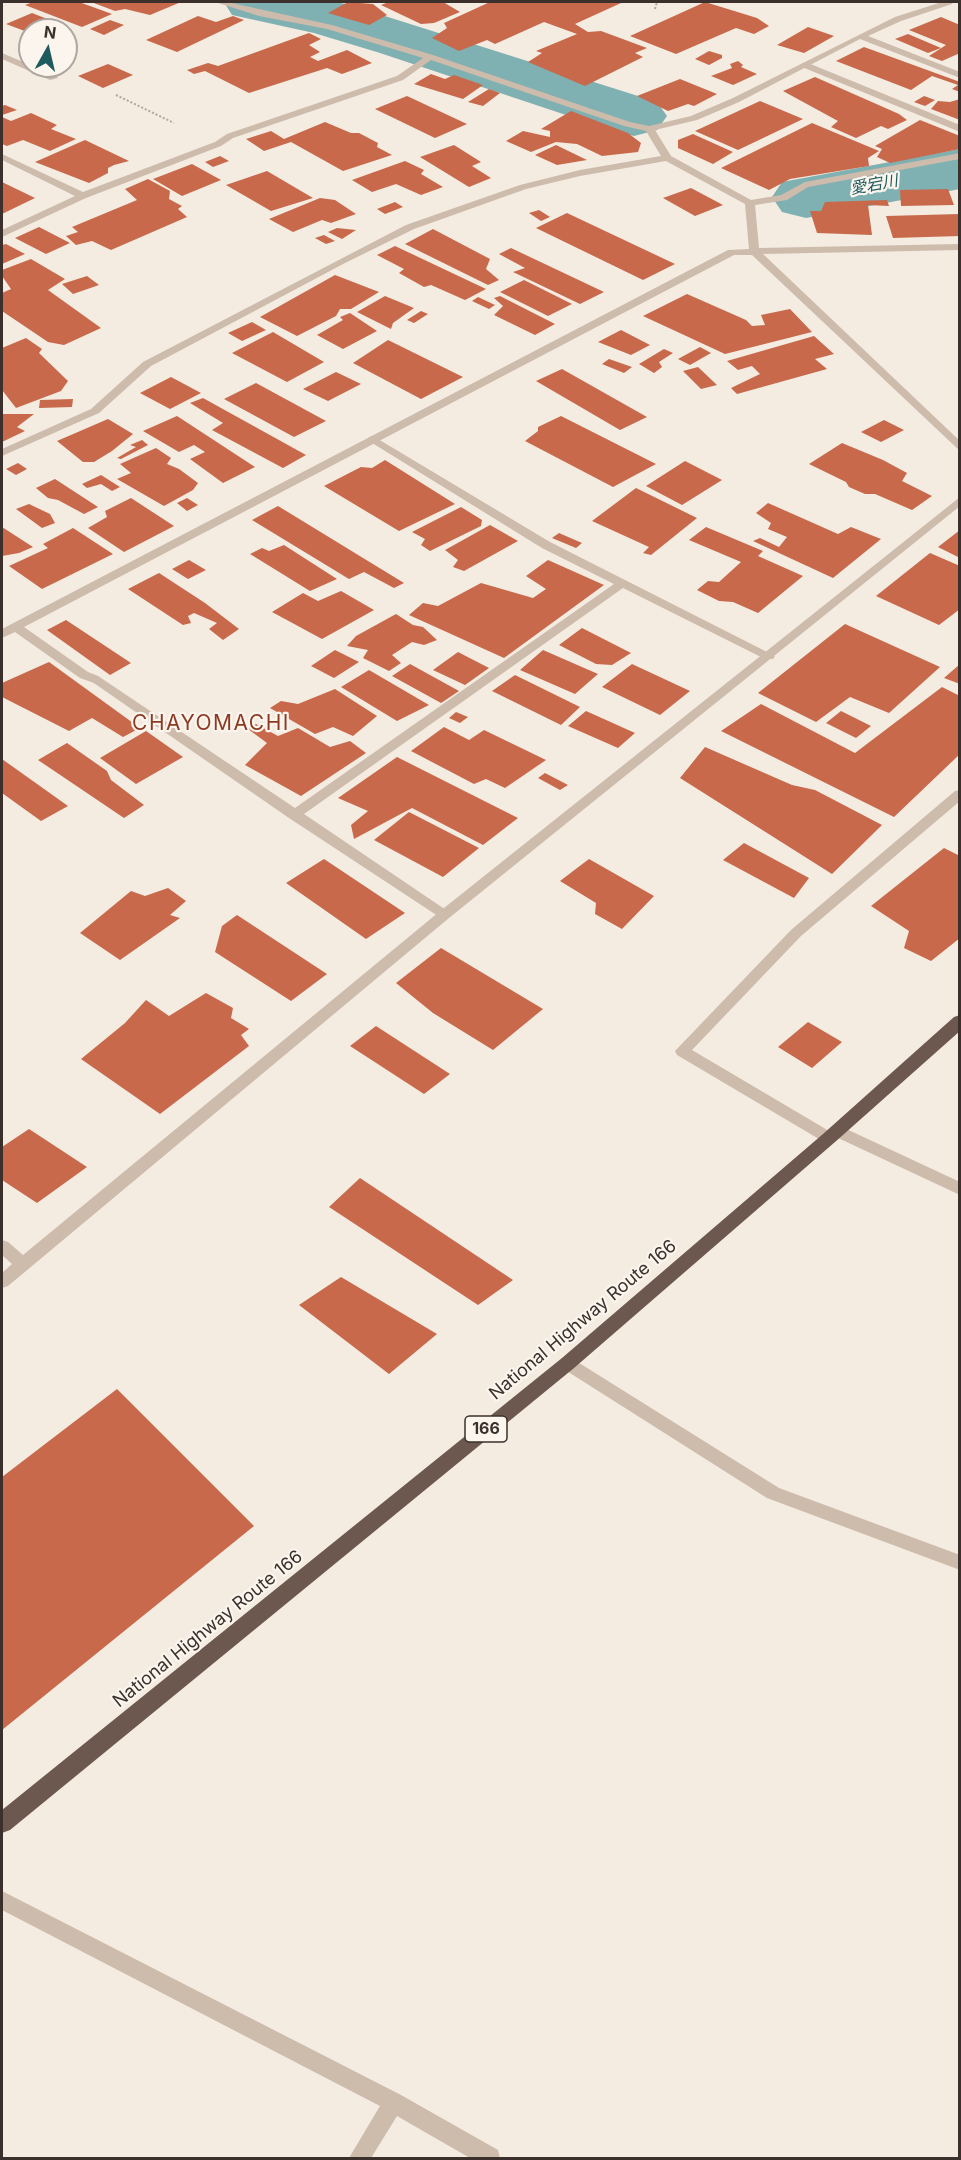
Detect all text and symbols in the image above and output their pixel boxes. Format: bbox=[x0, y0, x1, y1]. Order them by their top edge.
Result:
north arrow bbox=[18, 18, 78, 78]
text: N bbox=[43, 21, 58, 43]
water label: 愛宕川 bbox=[849, 171, 899, 199]
district label: CHAYOMACHI bbox=[132, 711, 290, 737]
street label: National Highway Route 166 bbox=[485, 1235, 681, 1405]
road number: 166 bbox=[465, 1416, 507, 1442]
street label: National Highway Route 166 bbox=[109, 1546, 307, 1712]

